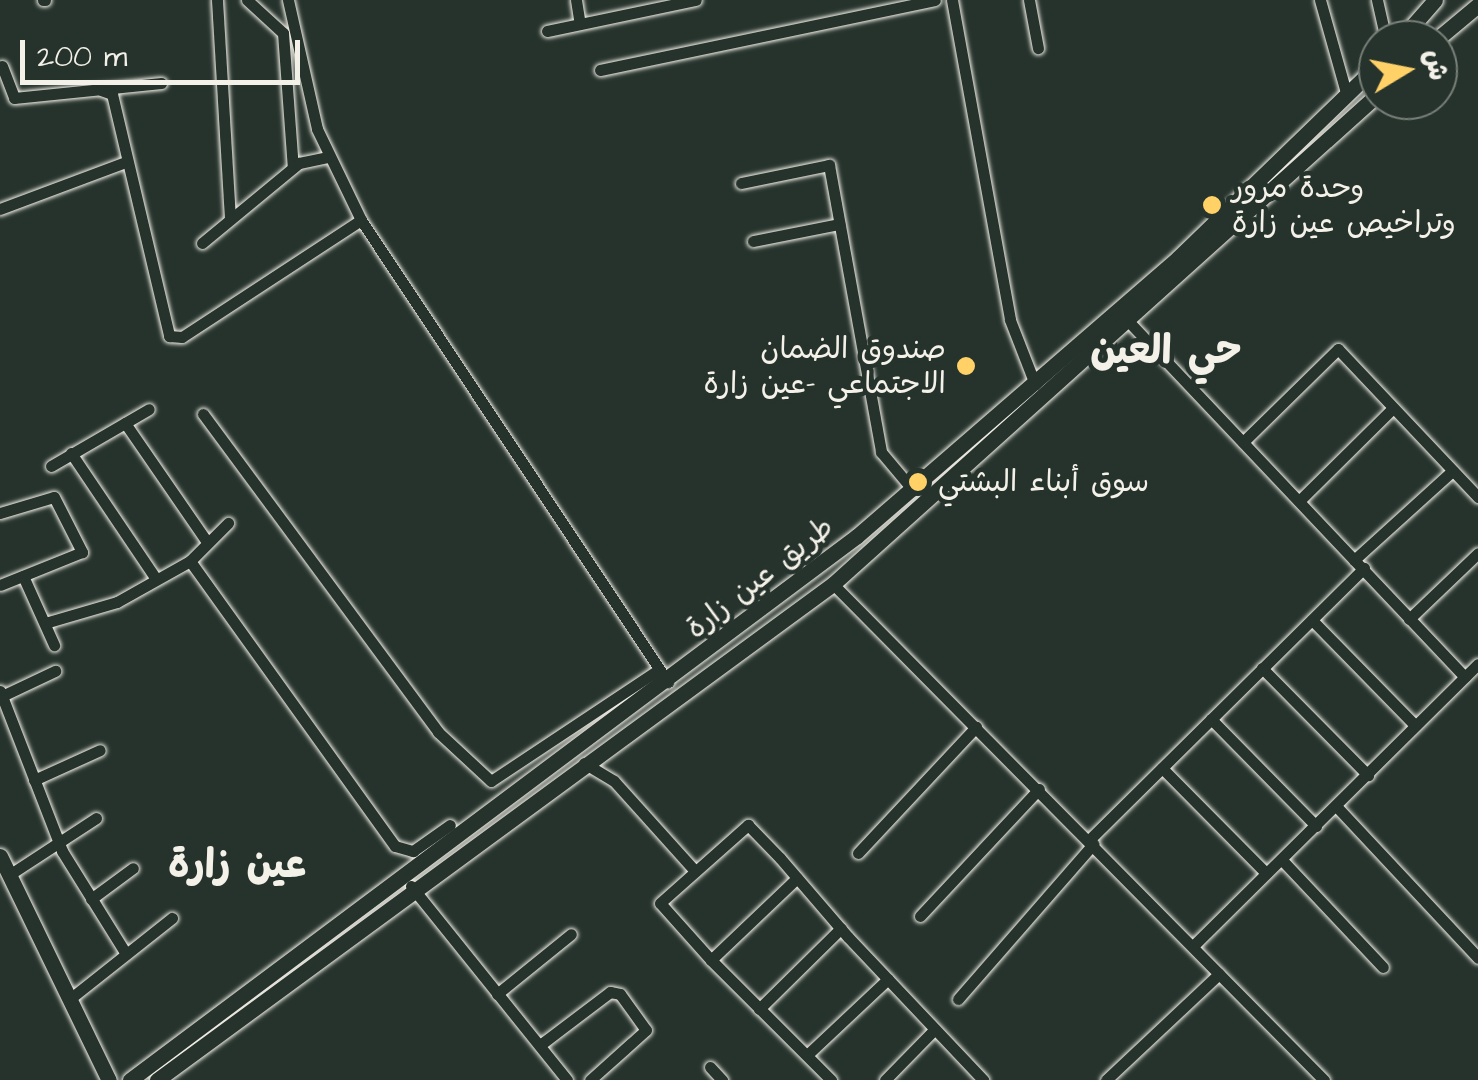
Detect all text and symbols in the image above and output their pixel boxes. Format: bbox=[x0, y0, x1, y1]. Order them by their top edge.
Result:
scale bar bbox=[25, 20, 305, 82]
north arrow bbox=[1358, 20, 1458, 120]
text: 200 m bbox=[37, 36, 127, 78]
text: ش bbox=[1414, 46, 1458, 84]
place label: وحدة مرور وتراخيص عين زارة bbox=[1232, 170, 1456, 240]
marker: وحدة مرور وتراخيص عين زارة bbox=[1201, 194, 1223, 216]
district label: حي العين bbox=[1090, 328, 1242, 376]
place label: صندوق الضمان الاجتماعي -عين زارة bbox=[703, 331, 946, 402]
marker: صندوق الضمان الاجتماعي -عين زارة bbox=[955, 355, 977, 377]
place label: سوق أبناء البشتي bbox=[938, 464, 1149, 500]
marker: سوق أبناء البشتي bbox=[907, 471, 929, 493]
street label: طريق عين زارة bbox=[679, 509, 841, 647]
district label: عين زارة bbox=[168, 842, 306, 890]

